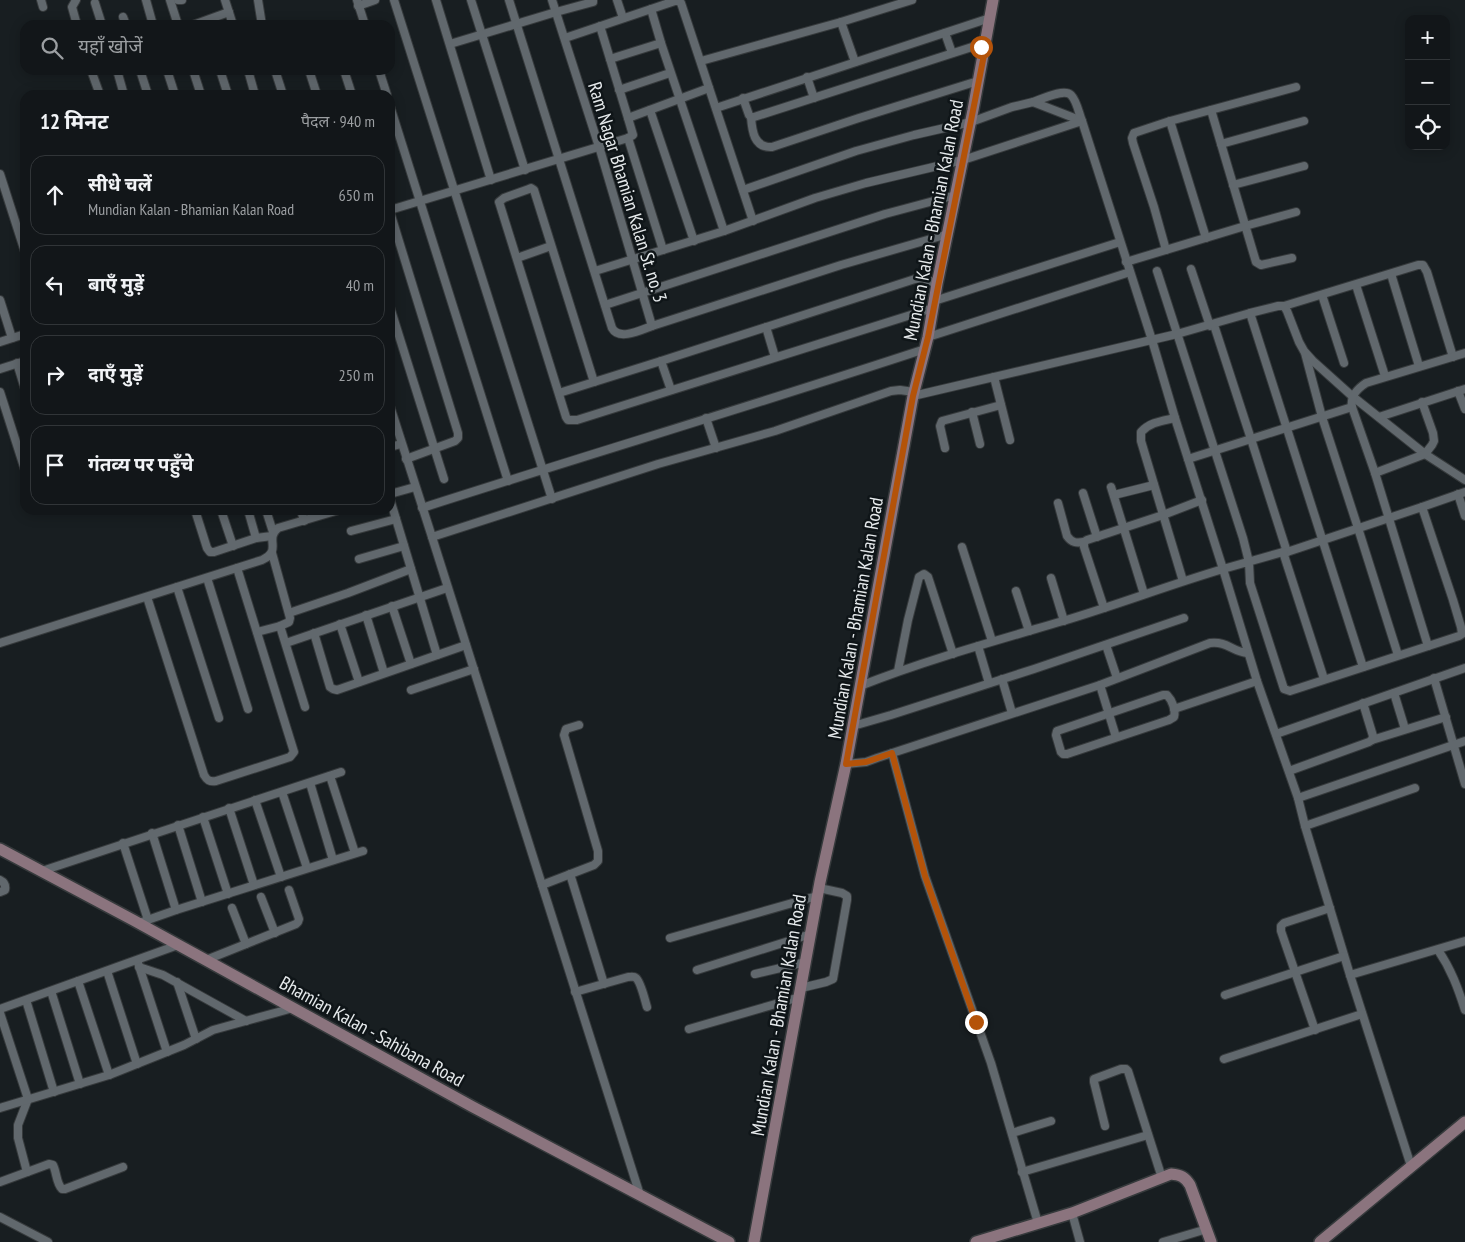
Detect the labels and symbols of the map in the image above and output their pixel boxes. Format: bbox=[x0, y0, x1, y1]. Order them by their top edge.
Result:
route start bbox=[970, 36, 993, 59]
street label: Ram Nagar Bhamian Kalan St. no. 3 bbox=[583, 79, 673, 305]
street label: Mundian Kalan - Bhamian Kalan Road bbox=[898, 98, 968, 342]
street label: Mundian Kalan - Bhamian Kalan Road bbox=[822, 495, 888, 741]
street label: Mundian Kalan - Bhamian Kalan Road bbox=[745, 892, 811, 1138]
street label: Bhamian Kalan - Sahibana Road bbox=[276, 970, 468, 1092]
route end bbox=[965, 1011, 988, 1034]

